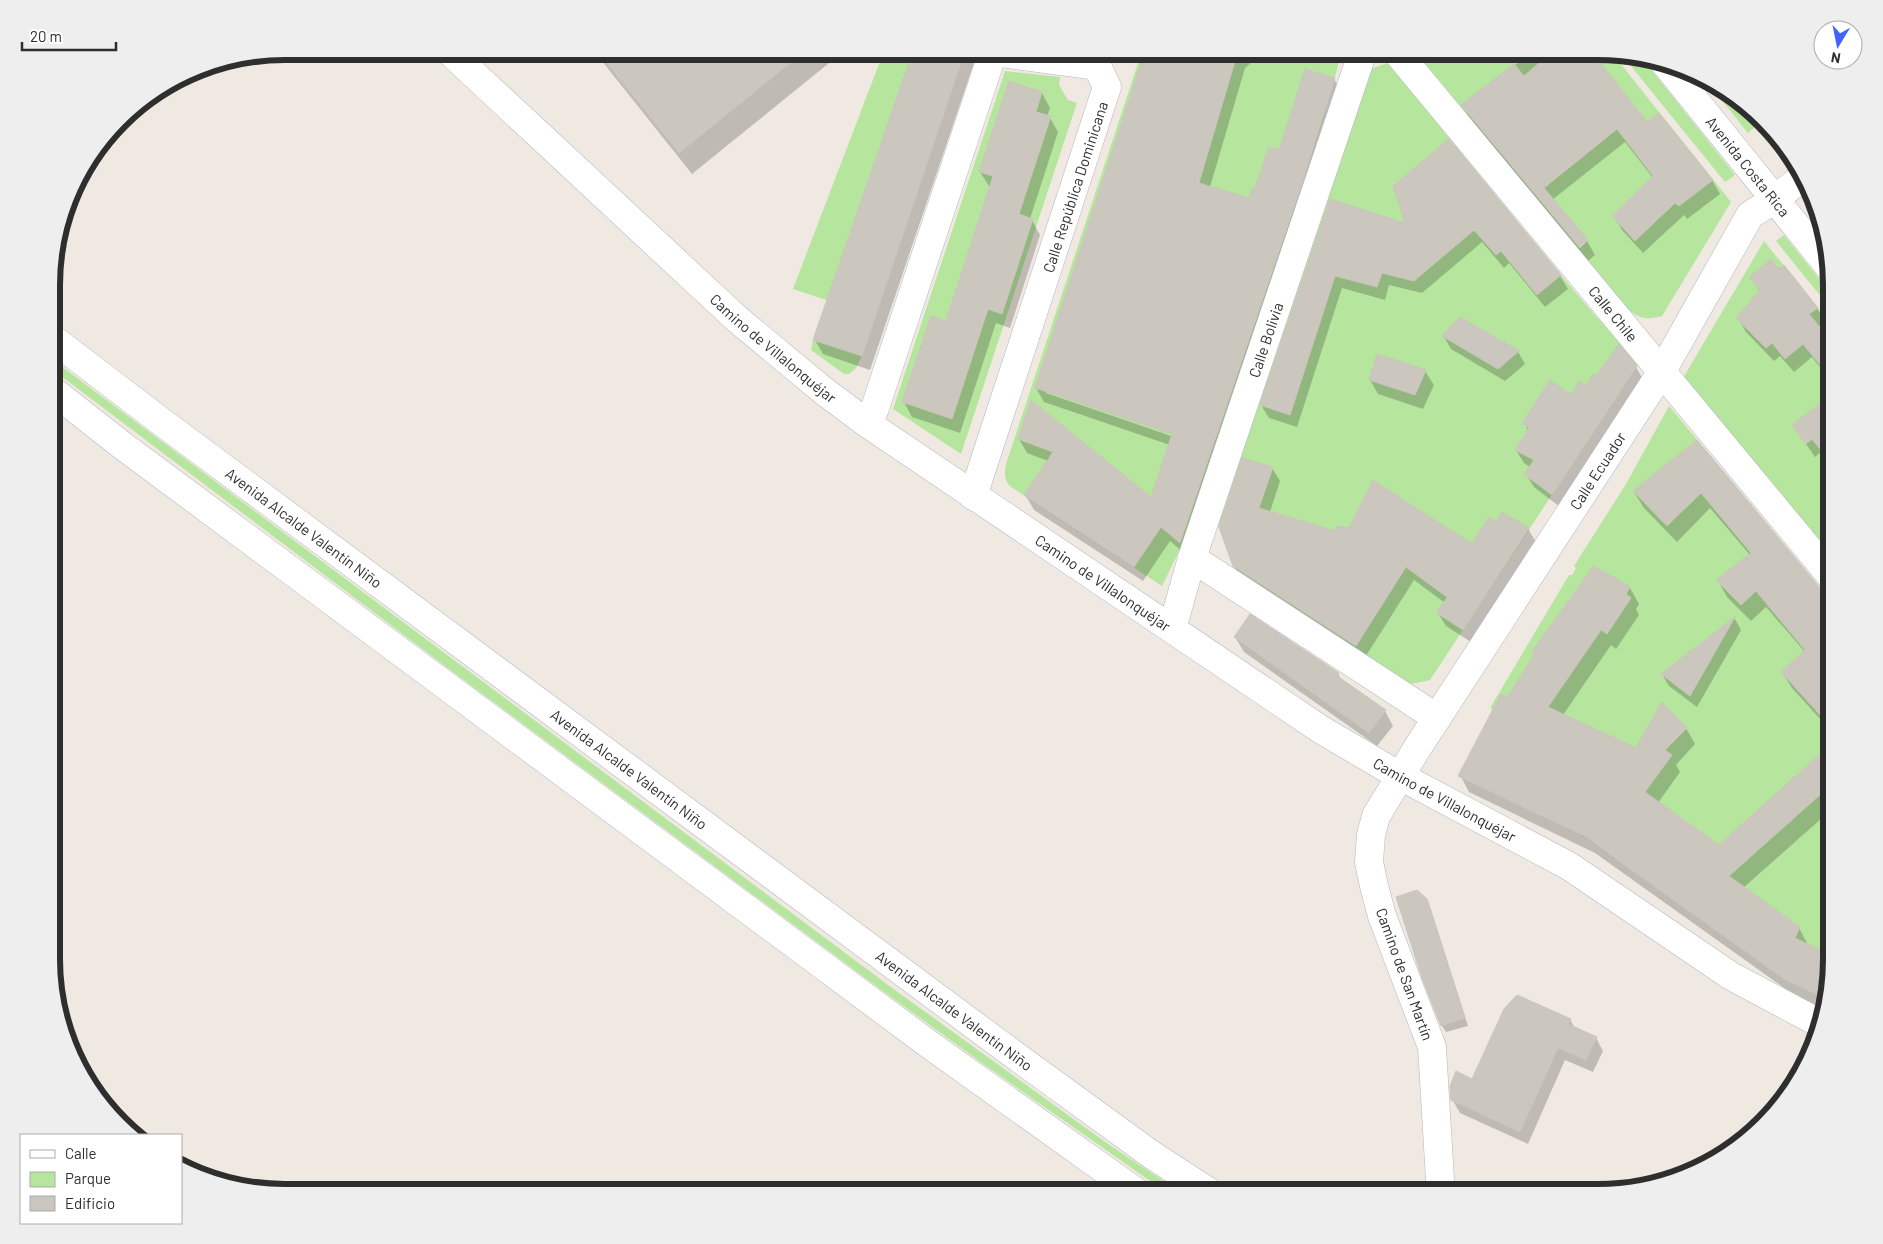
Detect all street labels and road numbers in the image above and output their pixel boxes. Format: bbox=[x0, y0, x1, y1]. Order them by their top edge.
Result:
street label: Calle República Dominicana bbox=[1039, 99, 1111, 275]
street label: Avenida Costa Rica bbox=[1702, 113, 1794, 220]
street label: Calle Chile bbox=[1585, 282, 1642, 345]
street label: Camino de Villalonquéjar bbox=[707, 290, 840, 407]
street label: Calle Bolivia bbox=[1245, 300, 1287, 380]
street label: Calle Ecuador bbox=[1566, 428, 1630, 513]
street label: Avenida Alcalde Valentín Niño bbox=[222, 464, 386, 592]
street label: Camino de Villalonquéjar bbox=[1032, 531, 1175, 635]
street label: Avenida Alcalde Valentín Niño bbox=[547, 705, 711, 833]
street label: Camino de Villalonquéjar bbox=[1370, 753, 1520, 845]
street label: Camino de San Martín bbox=[1373, 905, 1437, 1043]
street label: Avenida Alcalde Valentín Niño bbox=[873, 946, 1036, 1074]

